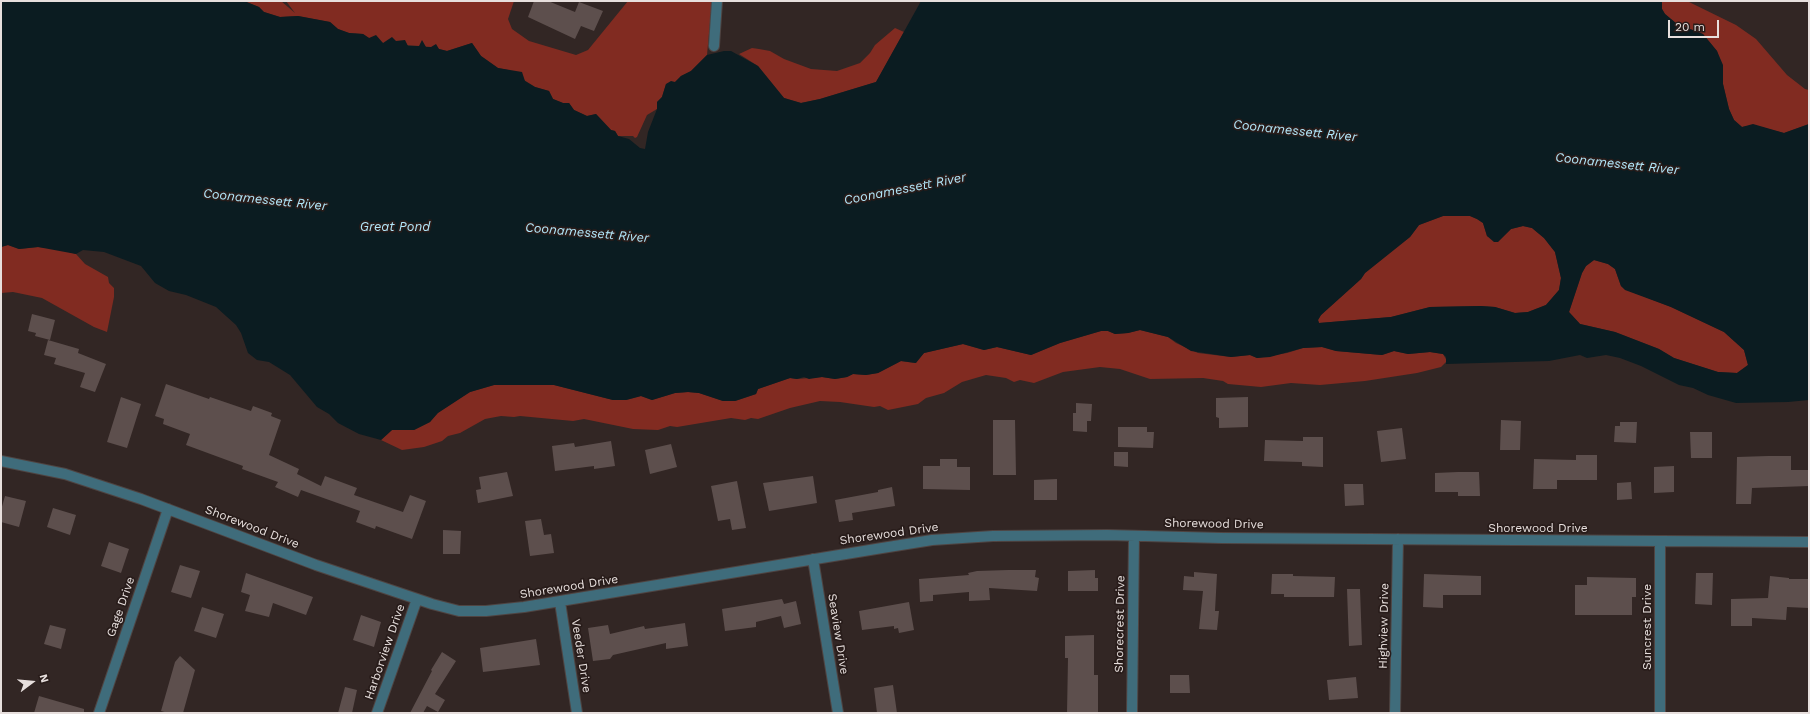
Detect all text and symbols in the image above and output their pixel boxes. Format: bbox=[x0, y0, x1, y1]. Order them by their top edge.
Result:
scale bar bbox=[1670, 12, 1721, 38]
text: 20 m bbox=[1675, 20, 1705, 34]
water label: Coonamessett River bbox=[1232, 117, 1358, 145]
water label: Coonamessett River bbox=[1554, 150, 1680, 178]
water label: Coonamessett River bbox=[842, 169, 968, 209]
water label: Coonamessett River bbox=[202, 186, 328, 214]
water label: Great Pond bbox=[360, 219, 430, 235]
water label: Coonamessett River bbox=[524, 220, 650, 246]
street label: Shorewood Drive bbox=[203, 502, 301, 552]
street label: Shorewood Drive bbox=[1164, 516, 1264, 532]
street label: Shorewood Drive bbox=[839, 520, 939, 548]
street label: Shorewood Drive bbox=[1488, 521, 1588, 535]
street label: Shorewood Drive bbox=[519, 572, 619, 602]
street label: Gage Drive bbox=[104, 575, 138, 639]
street label: Shorecrest Drive bbox=[1112, 575, 1128, 673]
street label: Highview Drive bbox=[1376, 583, 1392, 669]
street label: Suncrest Drive bbox=[1640, 584, 1654, 670]
street label: Seaview Drive bbox=[825, 593, 851, 675]
street label: Harborview Drive bbox=[362, 602, 408, 702]
street label: Veeder Drive bbox=[568, 618, 594, 694]
north arrow bbox=[12, 662, 52, 702]
text: N bbox=[37, 673, 51, 684]

